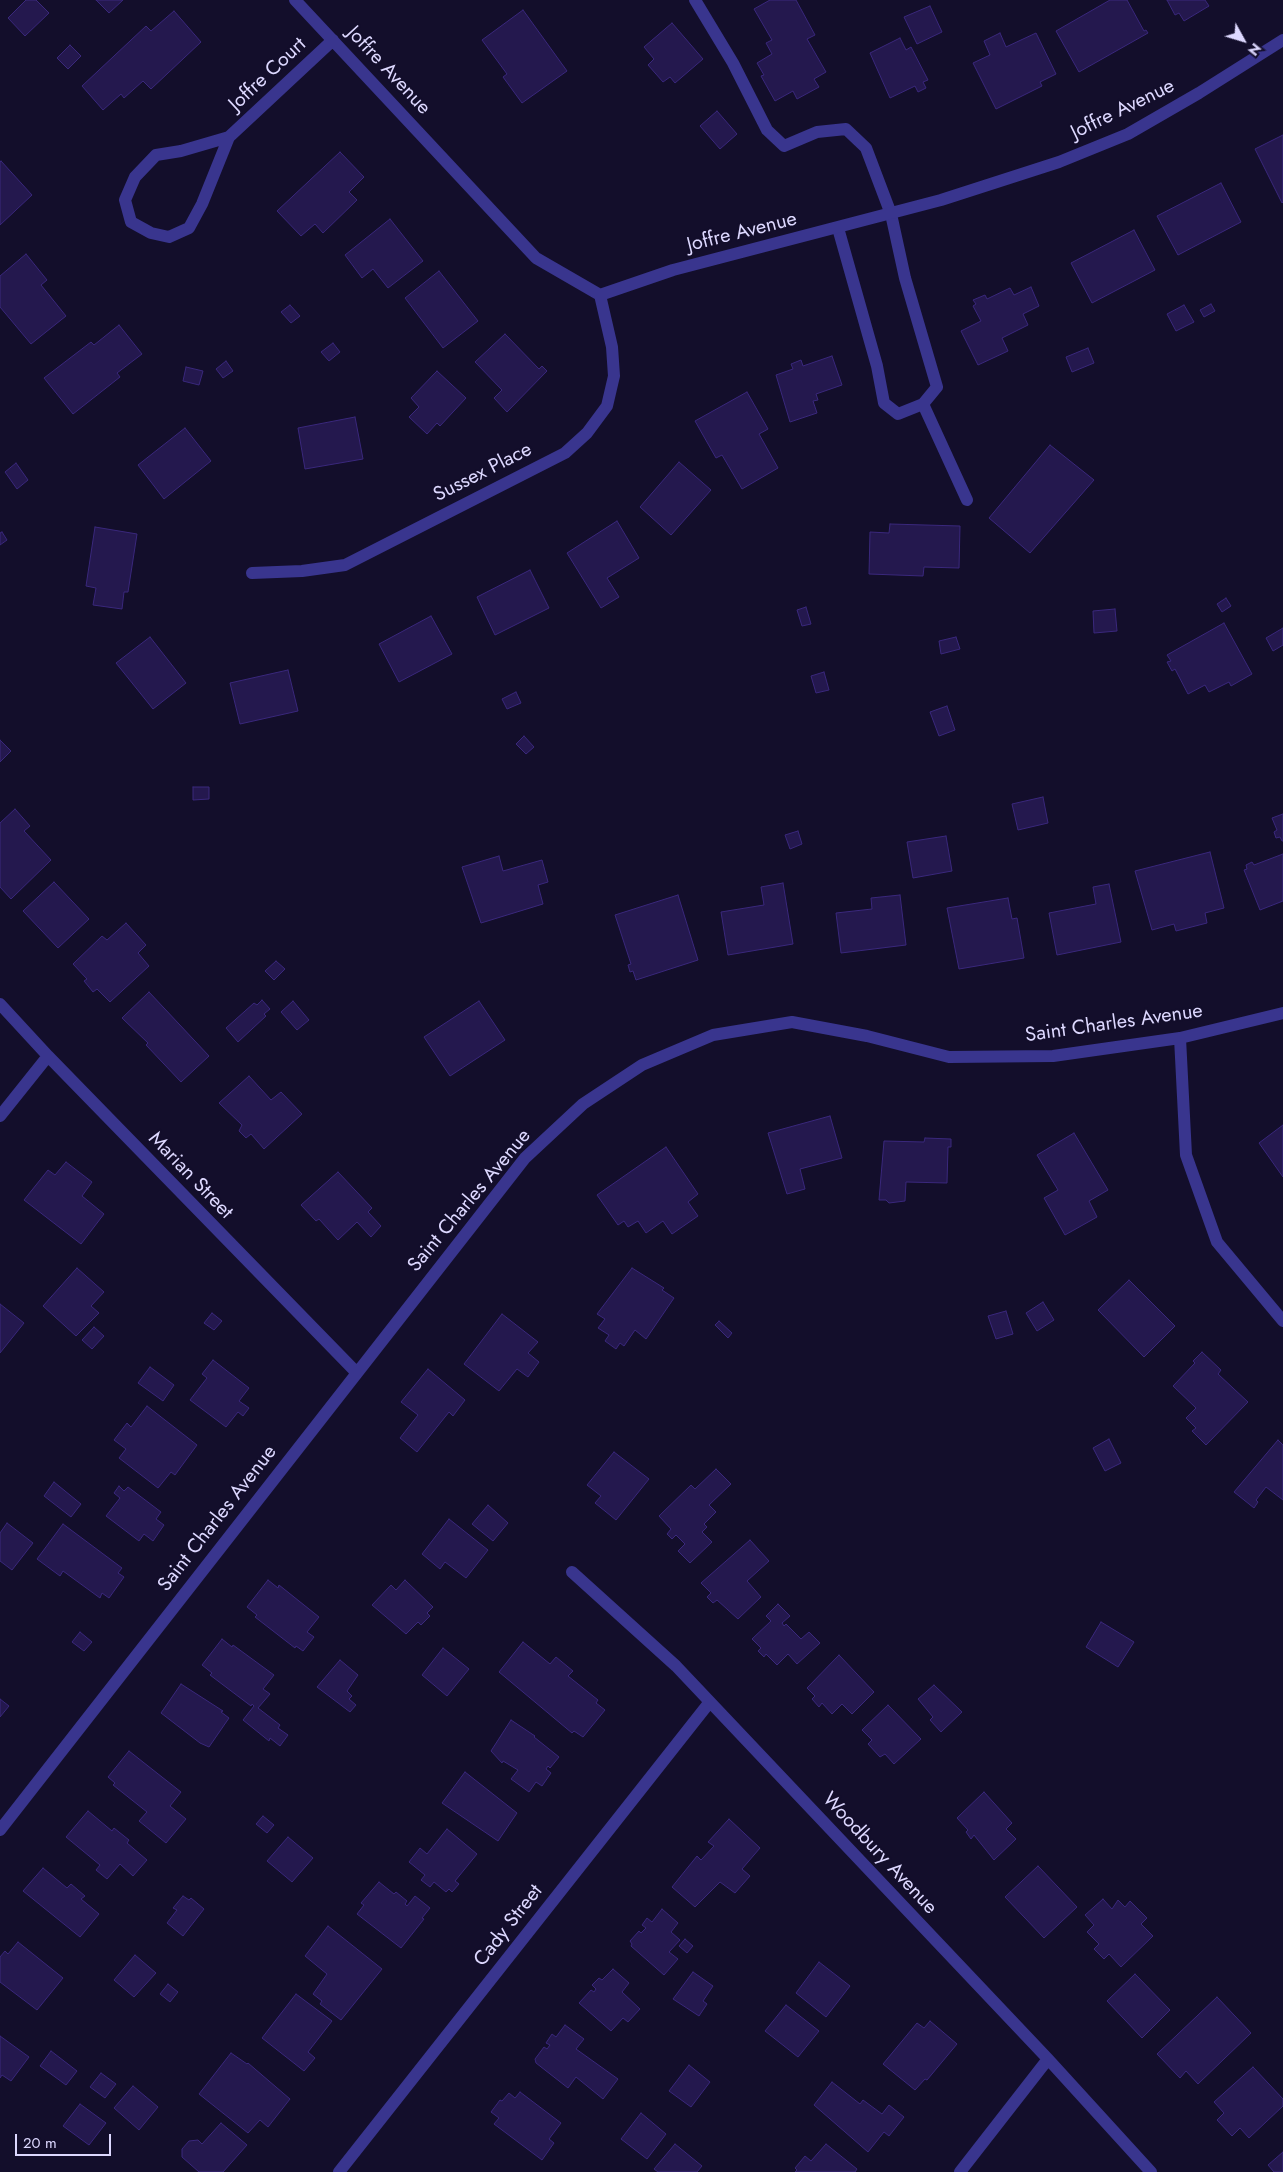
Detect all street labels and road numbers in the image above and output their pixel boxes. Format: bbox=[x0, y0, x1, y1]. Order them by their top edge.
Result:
street label: Joffre Avenue bbox=[341, 22, 435, 120]
street label: Joffre Court bbox=[224, 33, 312, 117]
street label: Joffre Avenue bbox=[1067, 75, 1179, 145]
street label: Joffre Avenue bbox=[685, 208, 799, 258]
street label: Sussex Place bbox=[430, 438, 536, 508]
street label: Saint Charles Avenue bbox=[1024, 1000, 1204, 1048]
street label: Saint Charles Avenue bbox=[403, 1125, 537, 1277]
street label: Marian Street bbox=[143, 1127, 237, 1225]
street label: Saint Charles Avenue bbox=[153, 1441, 283, 1597]
street label: Woodbury Avenue bbox=[816, 1788, 942, 1920]
street label: Cady Street bbox=[470, 1880, 548, 1972]

